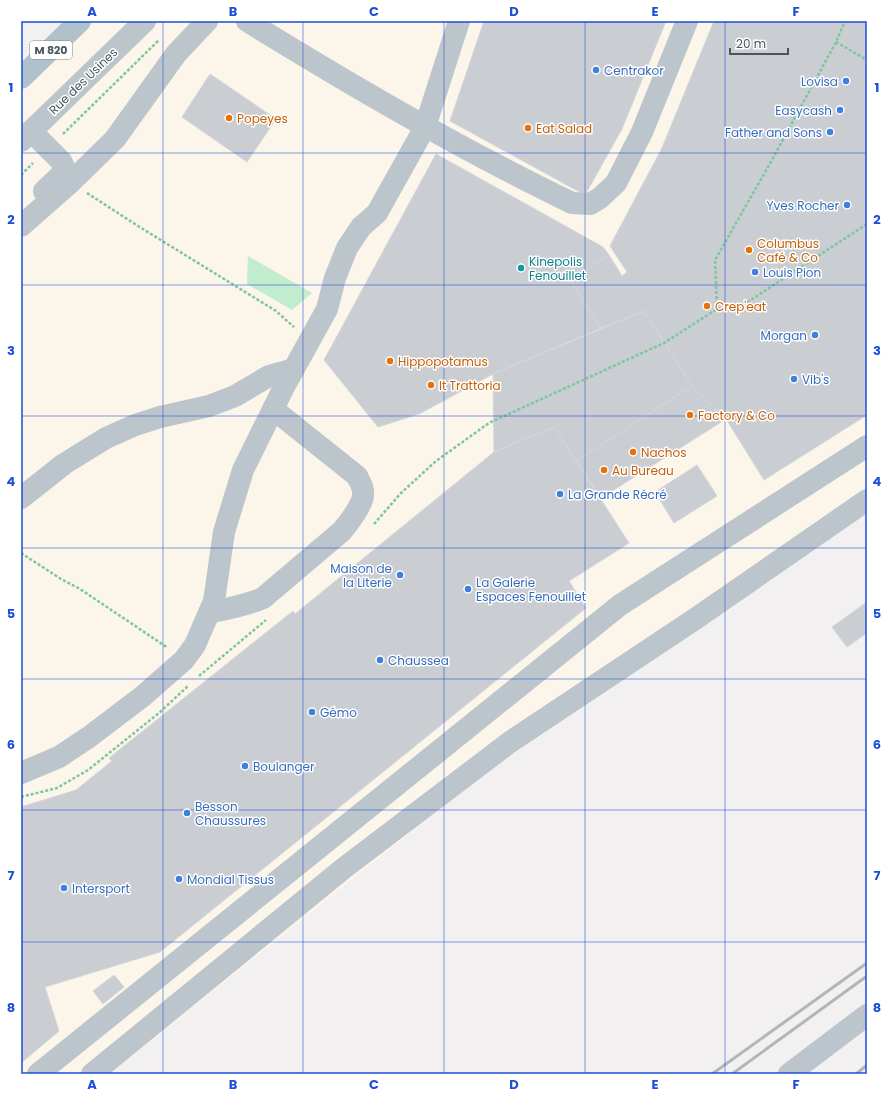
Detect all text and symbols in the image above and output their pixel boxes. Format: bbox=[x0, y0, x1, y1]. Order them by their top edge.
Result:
text: A bbox=[87, 2, 97, 21]
text: B bbox=[229, 2, 238, 21]
text: C bbox=[369, 2, 379, 21]
text: D bbox=[509, 2, 519, 21]
text: E bbox=[651, 2, 659, 21]
text: F bbox=[792, 2, 800, 21]
scale bar bbox=[730, 30, 788, 56]
text: 20 m bbox=[736, 35, 766, 52]
road number: M 820 bbox=[30, 41, 72, 59]
street label: Rue des Usines bbox=[45, 44, 121, 118]
place label: Centrakor bbox=[604, 62, 664, 79]
marker: Centrakor bbox=[591, 65, 601, 75]
place label: Lovisa bbox=[801, 73, 838, 90]
marker: Lovisa bbox=[841, 76, 851, 86]
text: 1 bbox=[9, 78, 13, 97]
text: 1 bbox=[875, 78, 879, 97]
place label: Easycash bbox=[775, 102, 832, 119]
marker: Easycash bbox=[835, 105, 845, 115]
place label: Popeyes bbox=[237, 110, 288, 127]
marker: Popeyes bbox=[224, 113, 234, 123]
place label: Eat Salad bbox=[536, 120, 592, 137]
marker: Eat Salad bbox=[523, 123, 533, 133]
place label: Father and Sons bbox=[725, 124, 822, 141]
marker: Father and Sons bbox=[825, 127, 835, 137]
place label: Yves Rocher bbox=[766, 197, 840, 214]
marker: Yves Rocher bbox=[842, 200, 852, 210]
text: 2 bbox=[7, 210, 15, 229]
text: 2 bbox=[873, 210, 881, 229]
place label: Columbus Café & Co bbox=[757, 235, 819, 266]
marker: Columbus Café & Co bbox=[744, 245, 754, 255]
place label: Kinepolis Fenouillet bbox=[529, 253, 586, 284]
marker: Kinepolis Fenouillet bbox=[516, 263, 526, 273]
place label: Louis Pion bbox=[763, 264, 821, 281]
marker: Louis Pion bbox=[750, 267, 760, 277]
place label: Crep'eat bbox=[715, 298, 766, 315]
marker: Crep'eat bbox=[702, 301, 712, 311]
place label: Morgan bbox=[761, 327, 807, 344]
marker: Morgan bbox=[810, 330, 820, 340]
text: 3 bbox=[7, 341, 15, 360]
text: 3 bbox=[873, 341, 881, 360]
place label: Hippopotamus bbox=[398, 353, 488, 370]
marker: Hippopotamus bbox=[385, 356, 395, 366]
place label: Vib's bbox=[802, 371, 829, 388]
marker: Vib's bbox=[789, 374, 799, 384]
place label: It Trattoria bbox=[439, 377, 501, 394]
marker: It Trattoria bbox=[426, 380, 436, 390]
place label: Factory & Co bbox=[698, 407, 775, 424]
marker: Factory & Co bbox=[685, 410, 695, 420]
place label: Nachos bbox=[641, 444, 686, 461]
marker: Nachos bbox=[628, 447, 638, 457]
place label: Au Bureau bbox=[612, 462, 674, 479]
marker: Au Bureau bbox=[599, 465, 609, 475]
text: 4 bbox=[7, 472, 16, 491]
text: 4 bbox=[873, 472, 882, 491]
place label: La Grande Récré bbox=[568, 486, 667, 503]
marker: La Grande Récré bbox=[555, 489, 565, 499]
place label: Maison de la Literie bbox=[330, 560, 392, 591]
marker: Maison de la Literie bbox=[395, 570, 405, 580]
place label: La Galerie Espaces Fenouillet bbox=[476, 574, 586, 605]
marker: La Galerie Espaces Fenouillet bbox=[463, 584, 473, 594]
text: 5 bbox=[7, 604, 15, 623]
text: 5 bbox=[873, 604, 881, 623]
place label: Chaussea bbox=[388, 652, 449, 669]
marker: Chaussea bbox=[375, 655, 385, 665]
place label: Gémo bbox=[320, 704, 357, 721]
marker: Gémo bbox=[307, 707, 317, 717]
text: 6 bbox=[7, 735, 15, 754]
text: 6 bbox=[873, 735, 881, 754]
place label: Boulanger bbox=[253, 758, 315, 775]
marker: Boulanger bbox=[240, 761, 250, 771]
place label: Besson Chaussures bbox=[195, 798, 266, 829]
marker: Besson Chaussures bbox=[182, 808, 192, 818]
text: 7 bbox=[8, 866, 15, 885]
text: 7 bbox=[874, 866, 881, 885]
place label: Mondial Tissus bbox=[187, 871, 274, 888]
marker: Mondial Tissus bbox=[174, 874, 184, 884]
place label: Intersport bbox=[72, 880, 130, 897]
marker: Intersport bbox=[59, 883, 69, 893]
text: 8 bbox=[7, 998, 15, 1017]
text: 8 bbox=[873, 998, 881, 1017]
text: A bbox=[87, 1075, 97, 1094]
text: B bbox=[229, 1075, 238, 1094]
text: C bbox=[369, 1075, 379, 1094]
text: D bbox=[509, 1075, 519, 1094]
text: E bbox=[651, 1075, 659, 1094]
text: F bbox=[792, 1075, 800, 1094]

